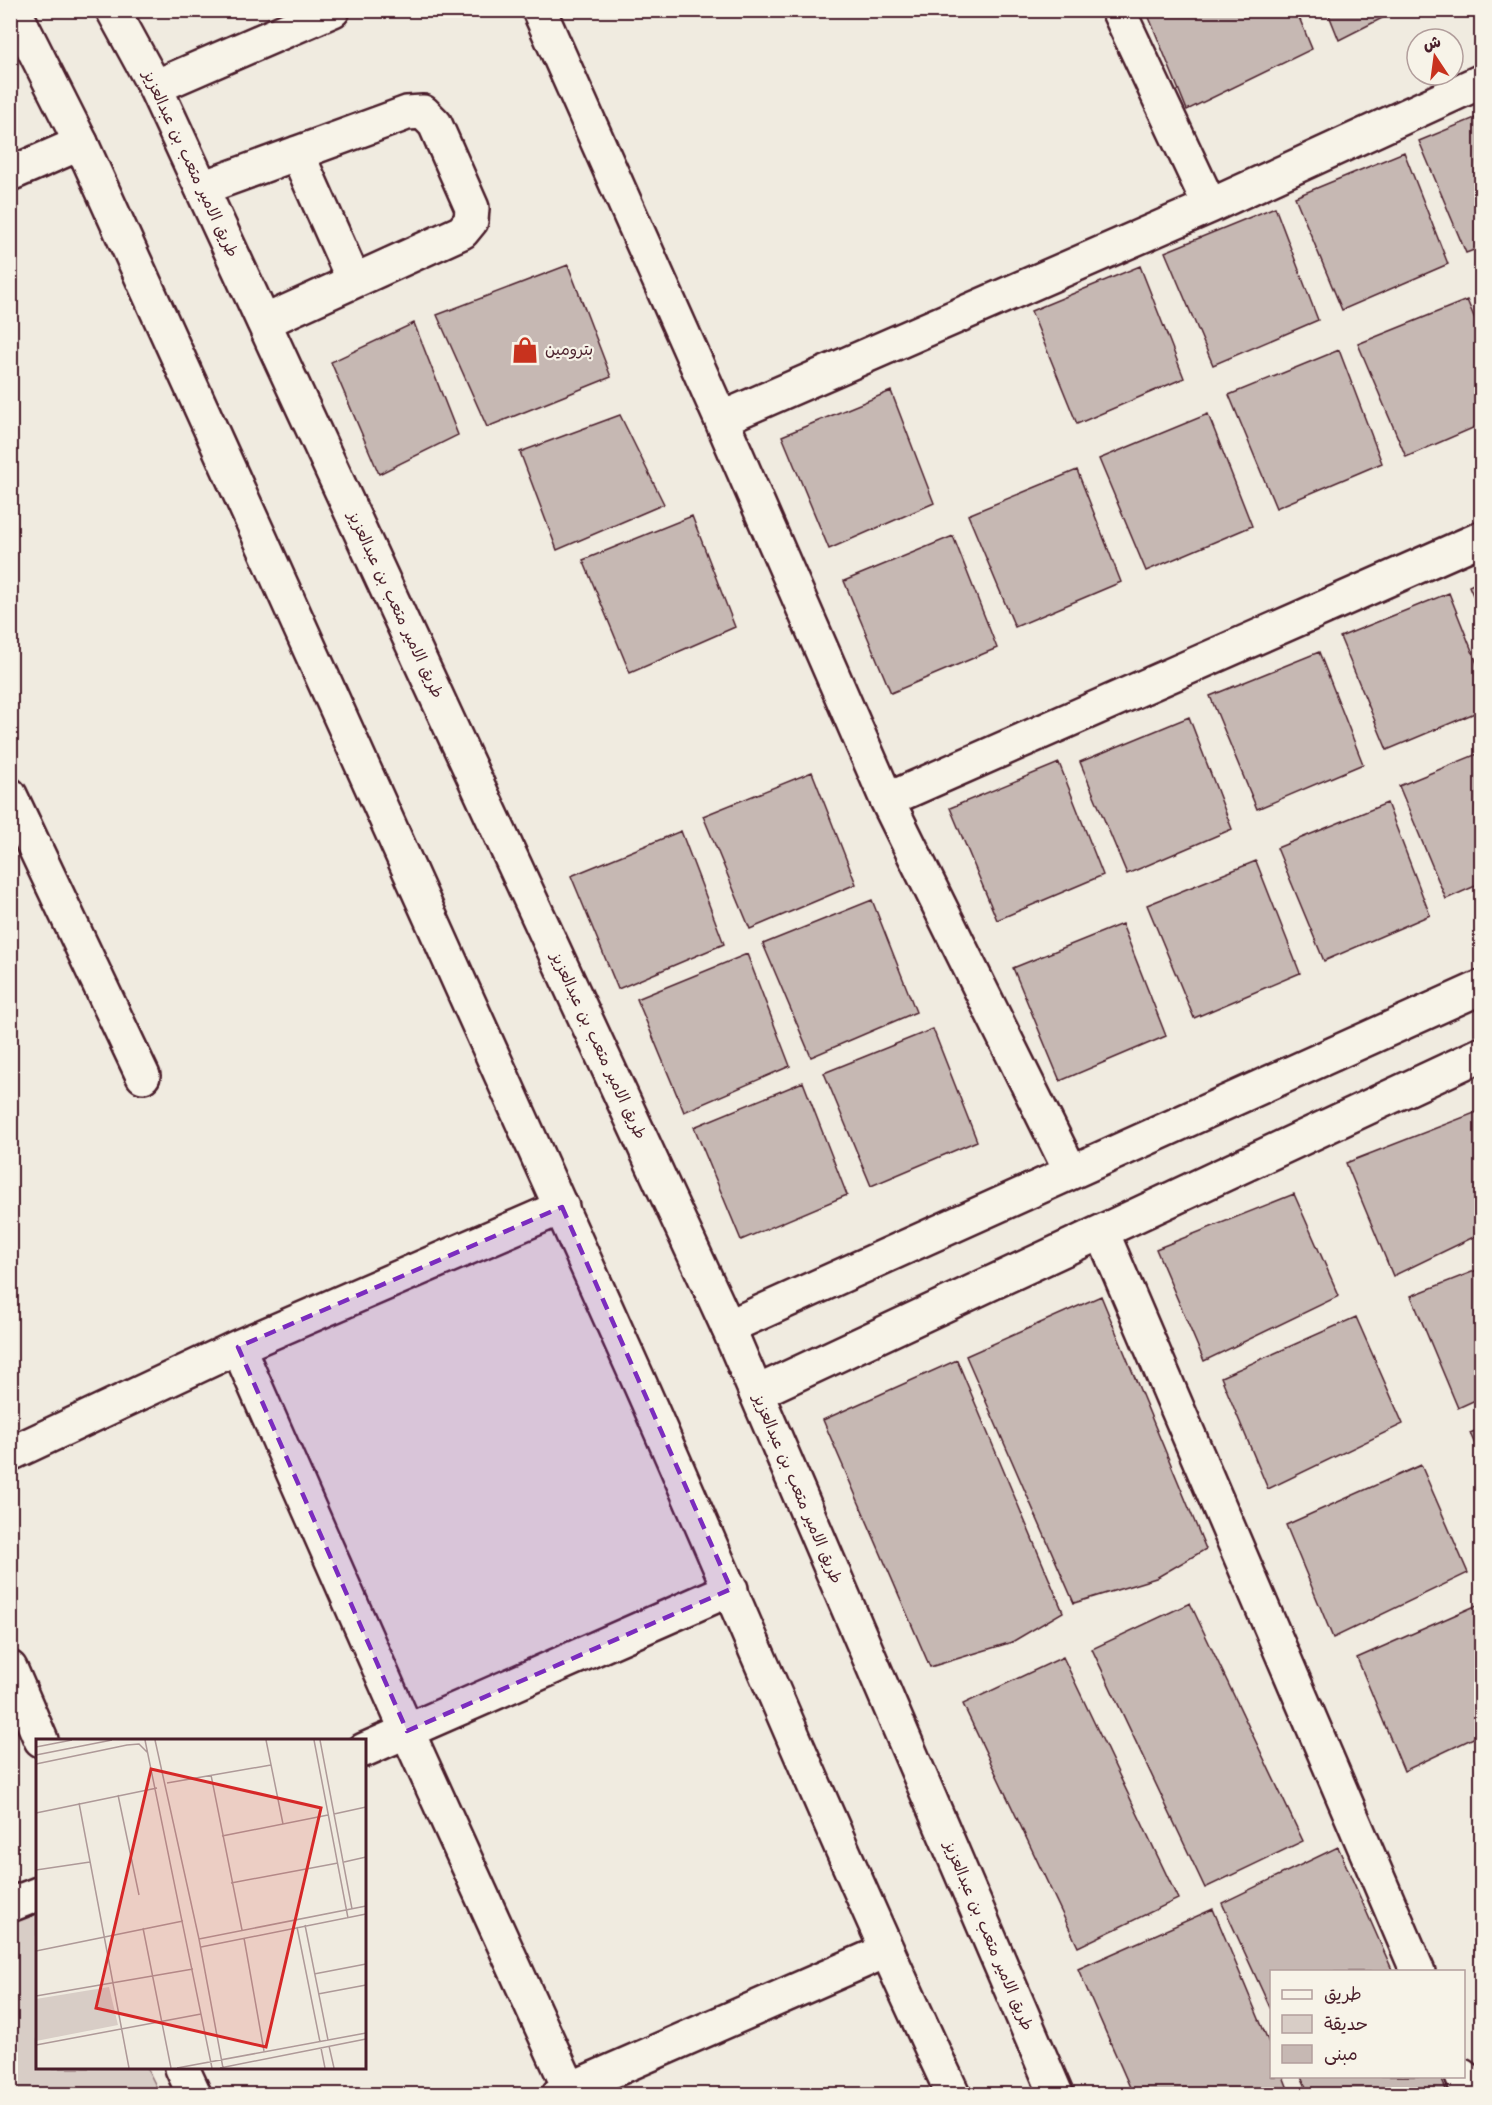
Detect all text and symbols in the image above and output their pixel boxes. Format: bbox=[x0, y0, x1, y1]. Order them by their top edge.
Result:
north arrow bbox=[1405, 27, 1465, 87]
text: ش bbox=[1421, 30, 1443, 58]
street label: طريق الامير متعب بن عبدالعزيز bbox=[135, 65, 244, 262]
shop icon: بترومين bbox=[510, 335, 540, 365]
place label: بترومين bbox=[545, 338, 593, 363]
street label: طريق الامير متعب بن عبدالعزيز bbox=[340, 506, 449, 703]
street label: طريق الامير متعب بن عبدالعزيز bbox=[543, 947, 652, 1144]
street label: طريق الامير متعب بن عبدالعزيز bbox=[745, 1388, 848, 1588]
inset map bbox=[36, 1739, 366, 2069]
street label: طريق الامير متعب بن عبدالعزيز bbox=[936, 1835, 1039, 2035]
legend bbox=[1270, 1970, 1465, 2078]
text: طريق bbox=[1324, 1981, 1362, 2010]
text: حديقة bbox=[1324, 2011, 1368, 2040]
text: مبنى bbox=[1324, 2041, 1358, 2070]

